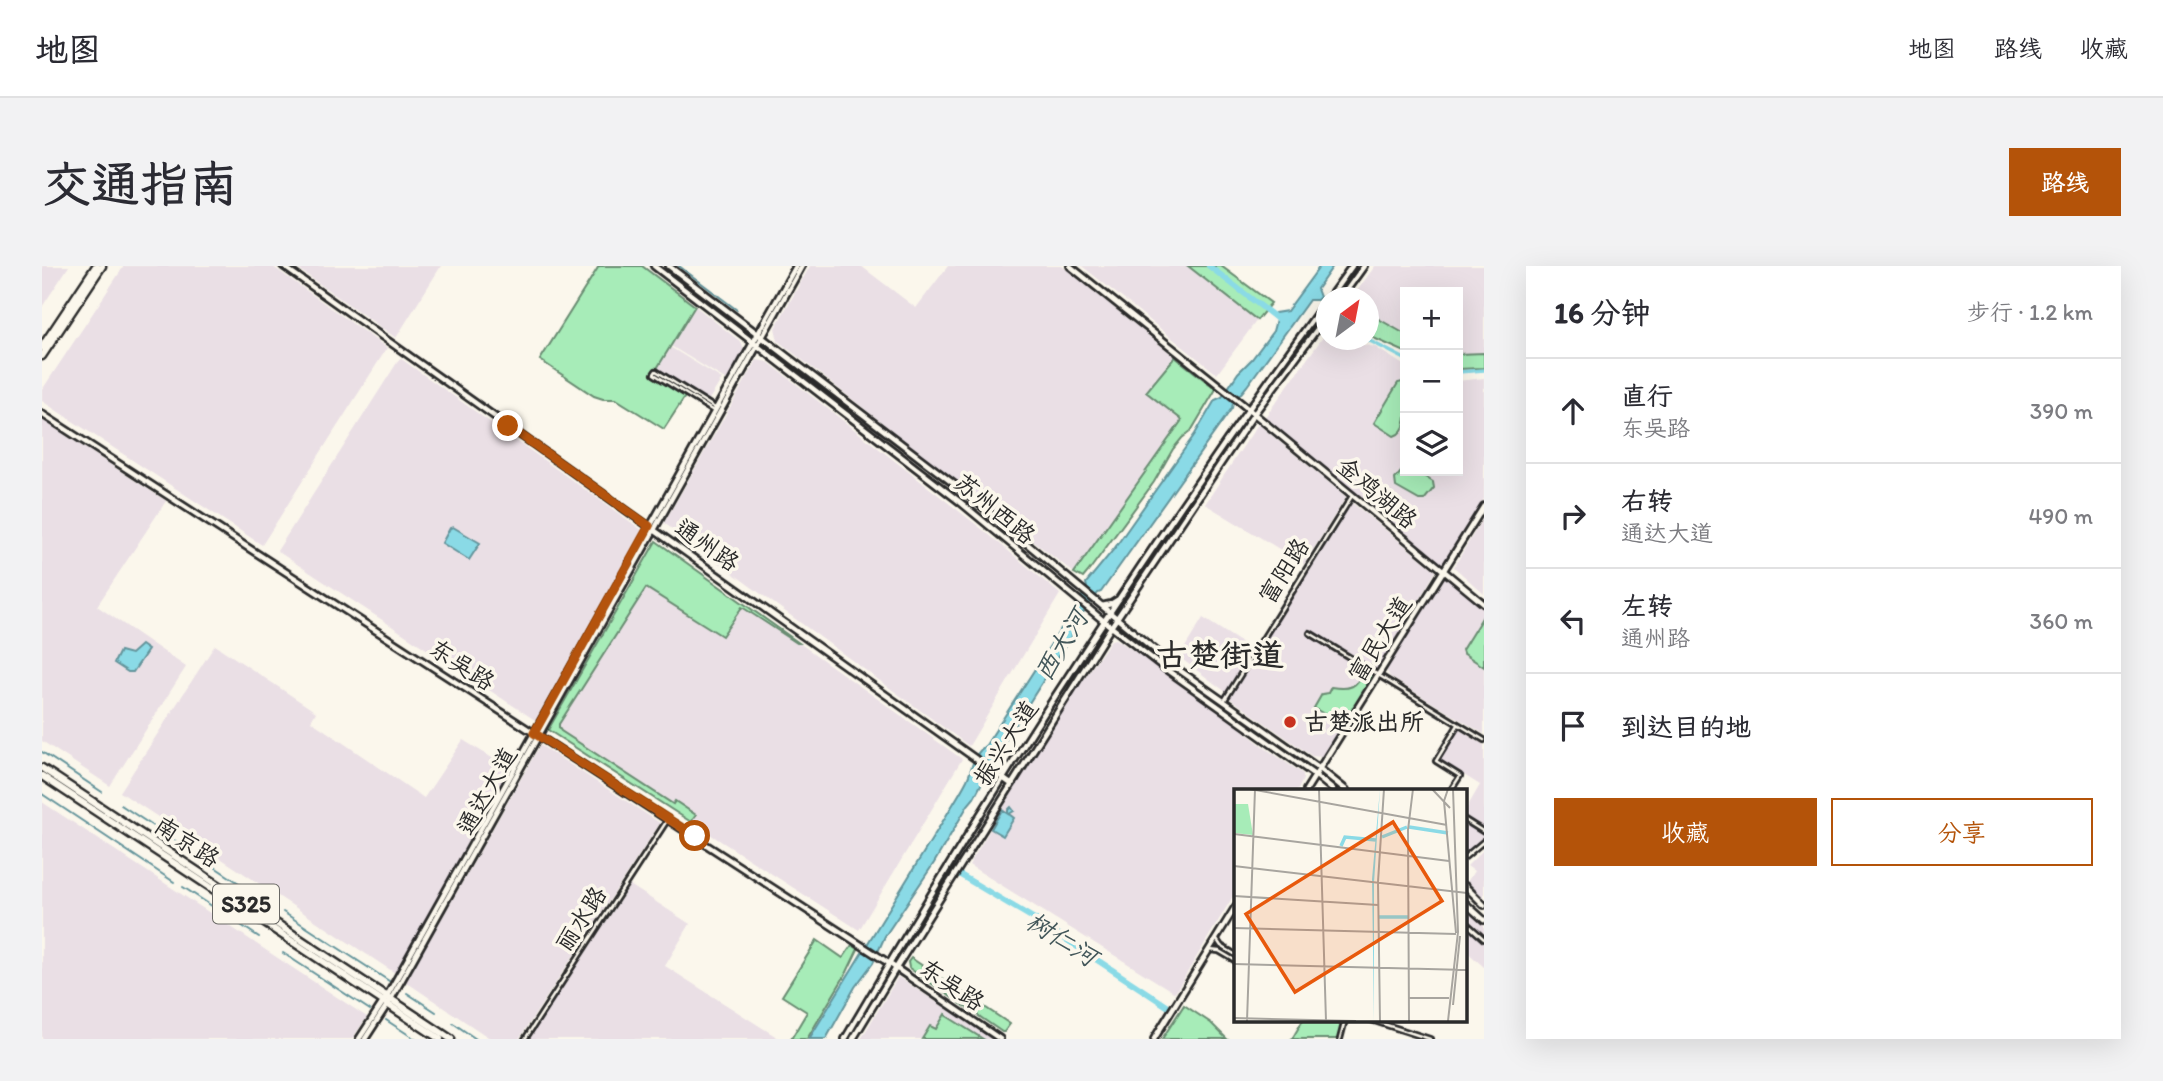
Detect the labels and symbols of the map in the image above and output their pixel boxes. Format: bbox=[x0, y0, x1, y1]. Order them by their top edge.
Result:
north arrow bbox=[1316, 287, 1379, 350]
route end bbox=[492, 410, 523, 441]
street label: 金鸡湖路 bbox=[1331, 451, 1423, 535]
street label: 苏州西路 bbox=[949, 467, 1042, 550]
street label: 通州路 bbox=[669, 512, 745, 577]
street label: 富阳路 bbox=[1252, 533, 1315, 609]
street label: 富民大道 bbox=[1342, 590, 1417, 687]
water label: 西大河 bbox=[1027, 600, 1097, 687]
street label: 东吴路 bbox=[424, 633, 500, 696]
district label: 古楚街道 bbox=[1156, 636, 1284, 674]
street label: 振兴大道 bbox=[967, 695, 1044, 791]
place label: 古楚派出所 bbox=[1304, 707, 1424, 736]
marker: 古楚派出所 bbox=[1282, 714, 1298, 730]
street label: 通达大道 bbox=[451, 742, 523, 840]
inset map bbox=[1234, 789, 1466, 1021]
street label: 南京路 bbox=[149, 810, 225, 873]
route start bbox=[679, 820, 710, 851]
street label: 丽水路 bbox=[549, 881, 612, 957]
road number: S325 bbox=[213, 884, 279, 924]
water label: 树仁河 bbox=[1020, 905, 1107, 975]
street label: 东吴路 bbox=[914, 952, 990, 1017]

